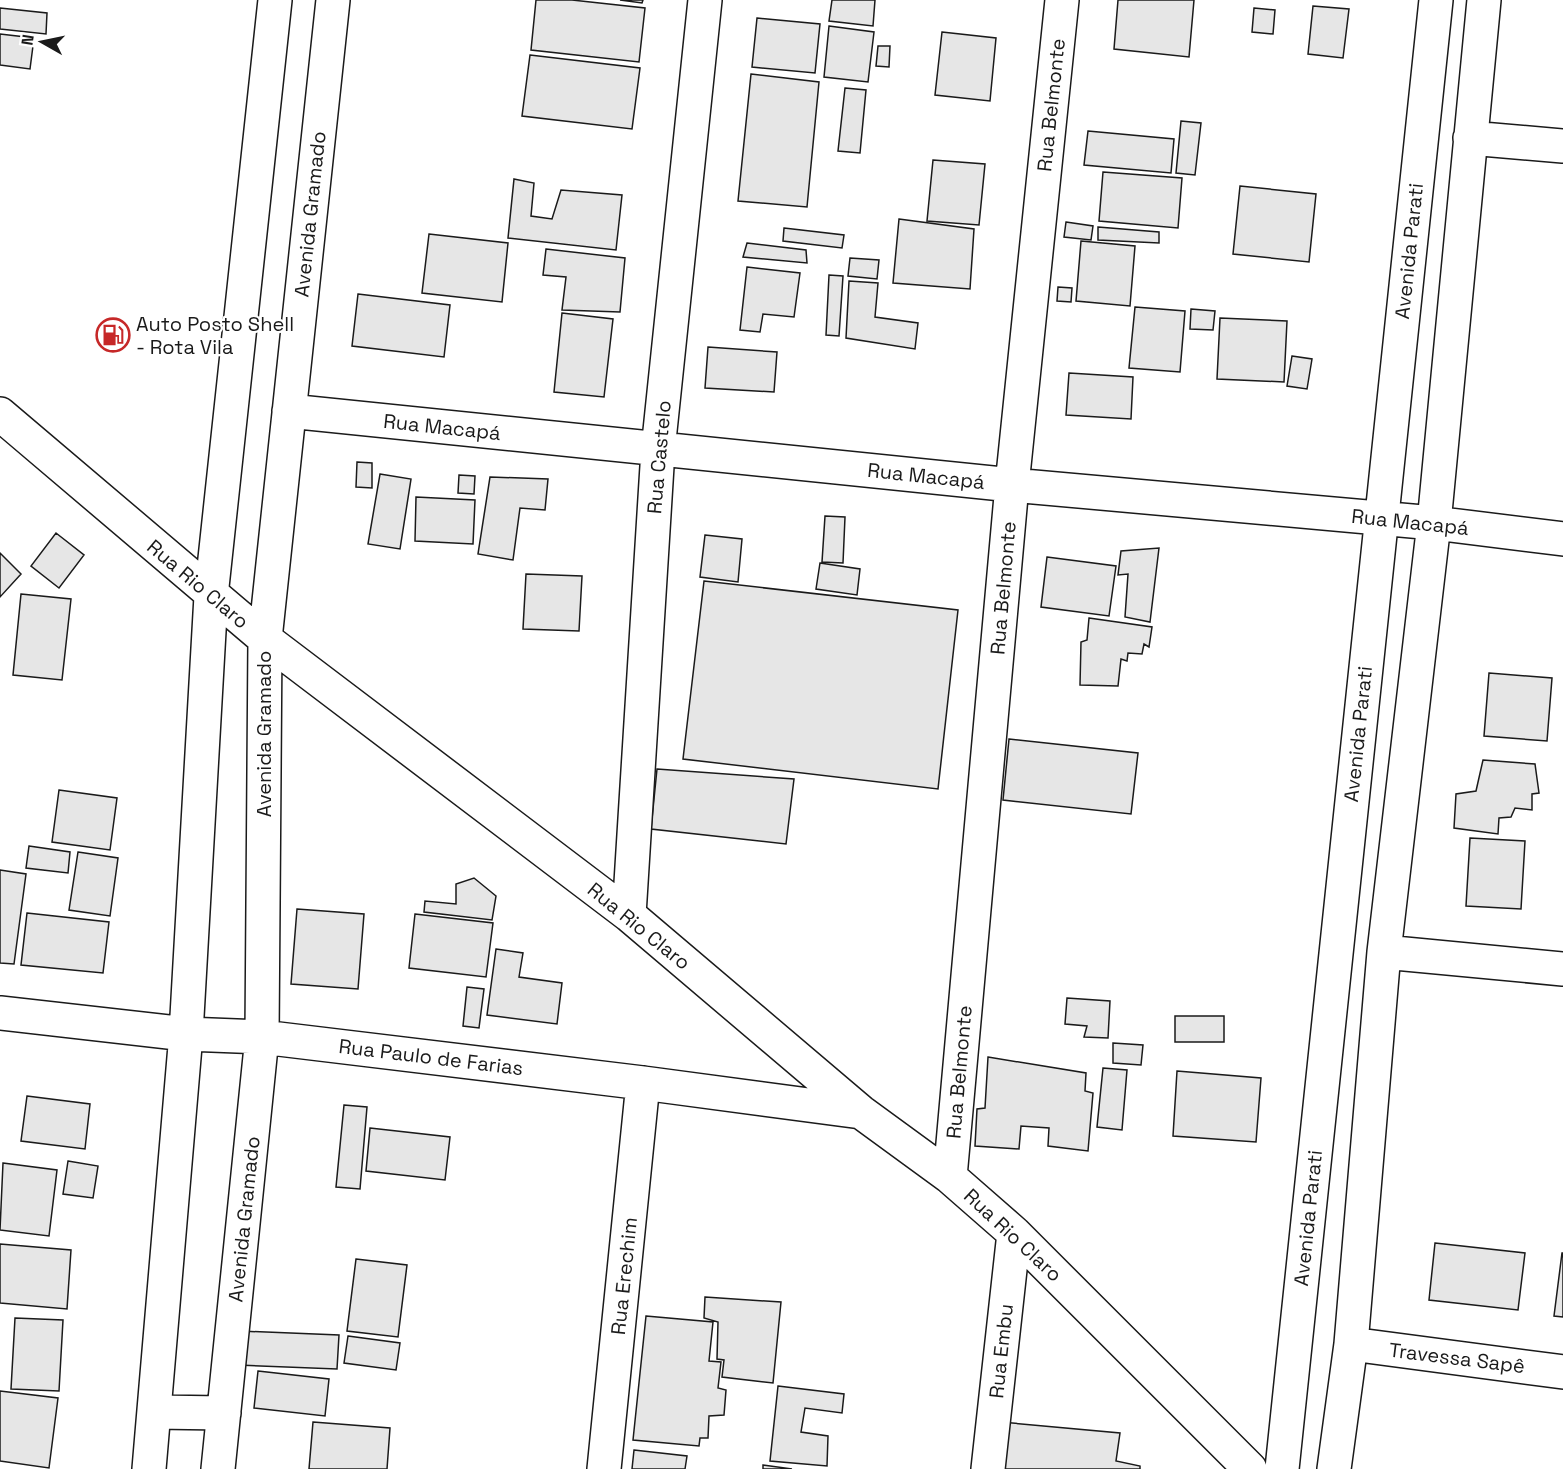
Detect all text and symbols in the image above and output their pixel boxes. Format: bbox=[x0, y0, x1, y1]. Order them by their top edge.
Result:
north arrow bbox=[12, 12, 72, 72]
text: N bbox=[16, 33, 39, 47]
street label: Rua Belmonte bbox=[1031, 37, 1071, 173]
street label: Avenida Gramado bbox=[288, 130, 332, 298]
street label: Avenida Parati bbox=[1389, 182, 1429, 320]
place label: Auto Posto Shell - Rota Vila bbox=[136, 311, 294, 360]
fuel station icon: Auto Posto Shell - Rota Vila bbox=[95, 317, 131, 353]
street label: Rua Castelo bbox=[641, 399, 677, 515]
street label: Rua Macapá bbox=[382, 408, 502, 446]
street label: Rua Macapá bbox=[866, 457, 986, 495]
street label: Rua Macapá bbox=[1350, 503, 1470, 541]
street label: Rua Belmonte bbox=[984, 520, 1022, 656]
street label: Rua Rio Claro bbox=[142, 534, 254, 634]
street label: Avenida Gramado bbox=[251, 651, 277, 817]
street label: Avenida Parati bbox=[1338, 665, 1378, 803]
street label: Rua Rio Claro bbox=[582, 876, 696, 976]
street label: Rua Belmonte bbox=[940, 1004, 978, 1140]
street label: Rua Paulo de Farias bbox=[337, 1033, 525, 1081]
street label: Avenida Gramado bbox=[222, 1135, 266, 1303]
street label: Avenida Parati bbox=[1288, 1149, 1328, 1287]
street label: Rua Rio Claro bbox=[958, 1183, 1068, 1287]
street label: Rua Erechim bbox=[605, 1216, 643, 1336]
street label: Rua Embu bbox=[983, 1302, 1019, 1400]
street label: Travessa Sapê bbox=[1388, 1337, 1526, 1379]

